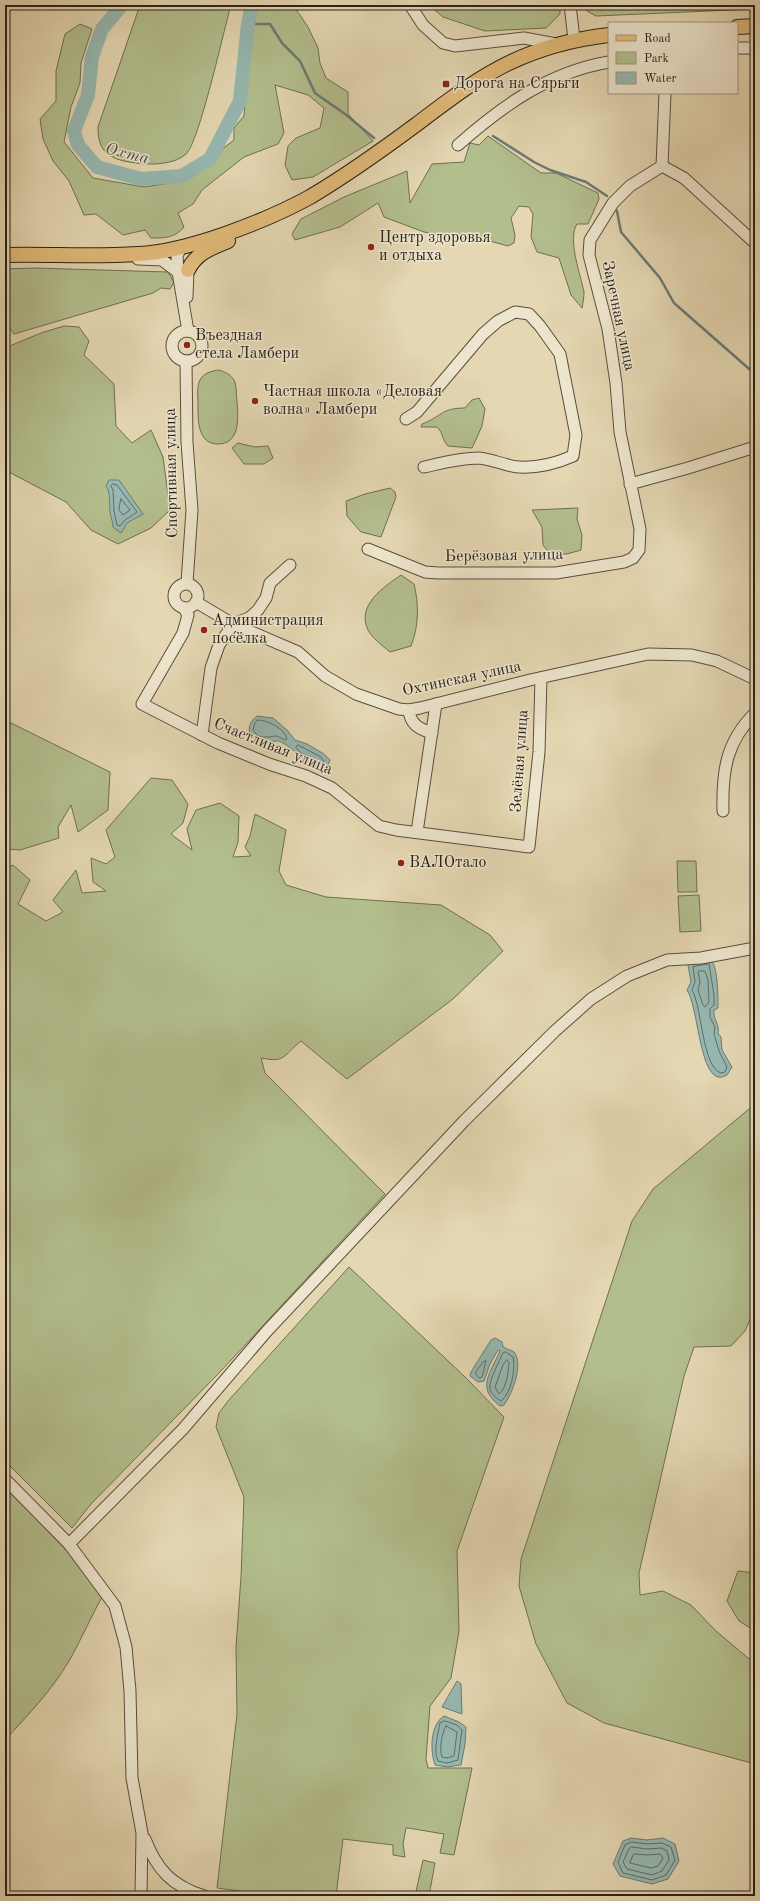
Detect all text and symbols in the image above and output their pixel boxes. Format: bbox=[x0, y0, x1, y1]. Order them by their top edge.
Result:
legend bbox=[608, 22, 738, 94]
text: Road bbox=[644, 33, 671, 45]
text: Park bbox=[644, 53, 669, 65]
text: Water bbox=[644, 73, 677, 85]
place label: Дорога на Сярьги bbox=[454, 76, 580, 92]
marker: Дорога на Сярьги bbox=[441, 79, 451, 89]
water label: Охта bbox=[103, 140, 151, 168]
place label: Центр здоровья и отдыха bbox=[379, 230, 491, 264]
marker: Центр здоровья и отдыха bbox=[366, 242, 376, 252]
street label: Заречная улица bbox=[599, 260, 637, 373]
place label: Въездная стела Ламбери bbox=[195, 328, 299, 362]
marker: Въездная стела Ламбери bbox=[182, 340, 192, 350]
place label: Частная школа «Деловая волна» Ламбери bbox=[263, 384, 442, 418]
marker: Частная школа «Деловая волна» Ламбери bbox=[250, 396, 260, 406]
street label: Спортивная улица bbox=[163, 408, 181, 538]
street label: Берёзовая улица bbox=[445, 547, 563, 565]
place label: Администрация посёлка bbox=[212, 613, 324, 647]
marker: Администрация посёлка bbox=[199, 625, 209, 635]
street label: Охтинская улица bbox=[401, 659, 523, 699]
street label: Зелёная улица bbox=[508, 709, 532, 813]
street label: Счастливая улица bbox=[211, 716, 335, 778]
place label: ВАЛОтало bbox=[409, 855, 487, 871]
marker: ВАЛОтало bbox=[396, 858, 406, 868]

